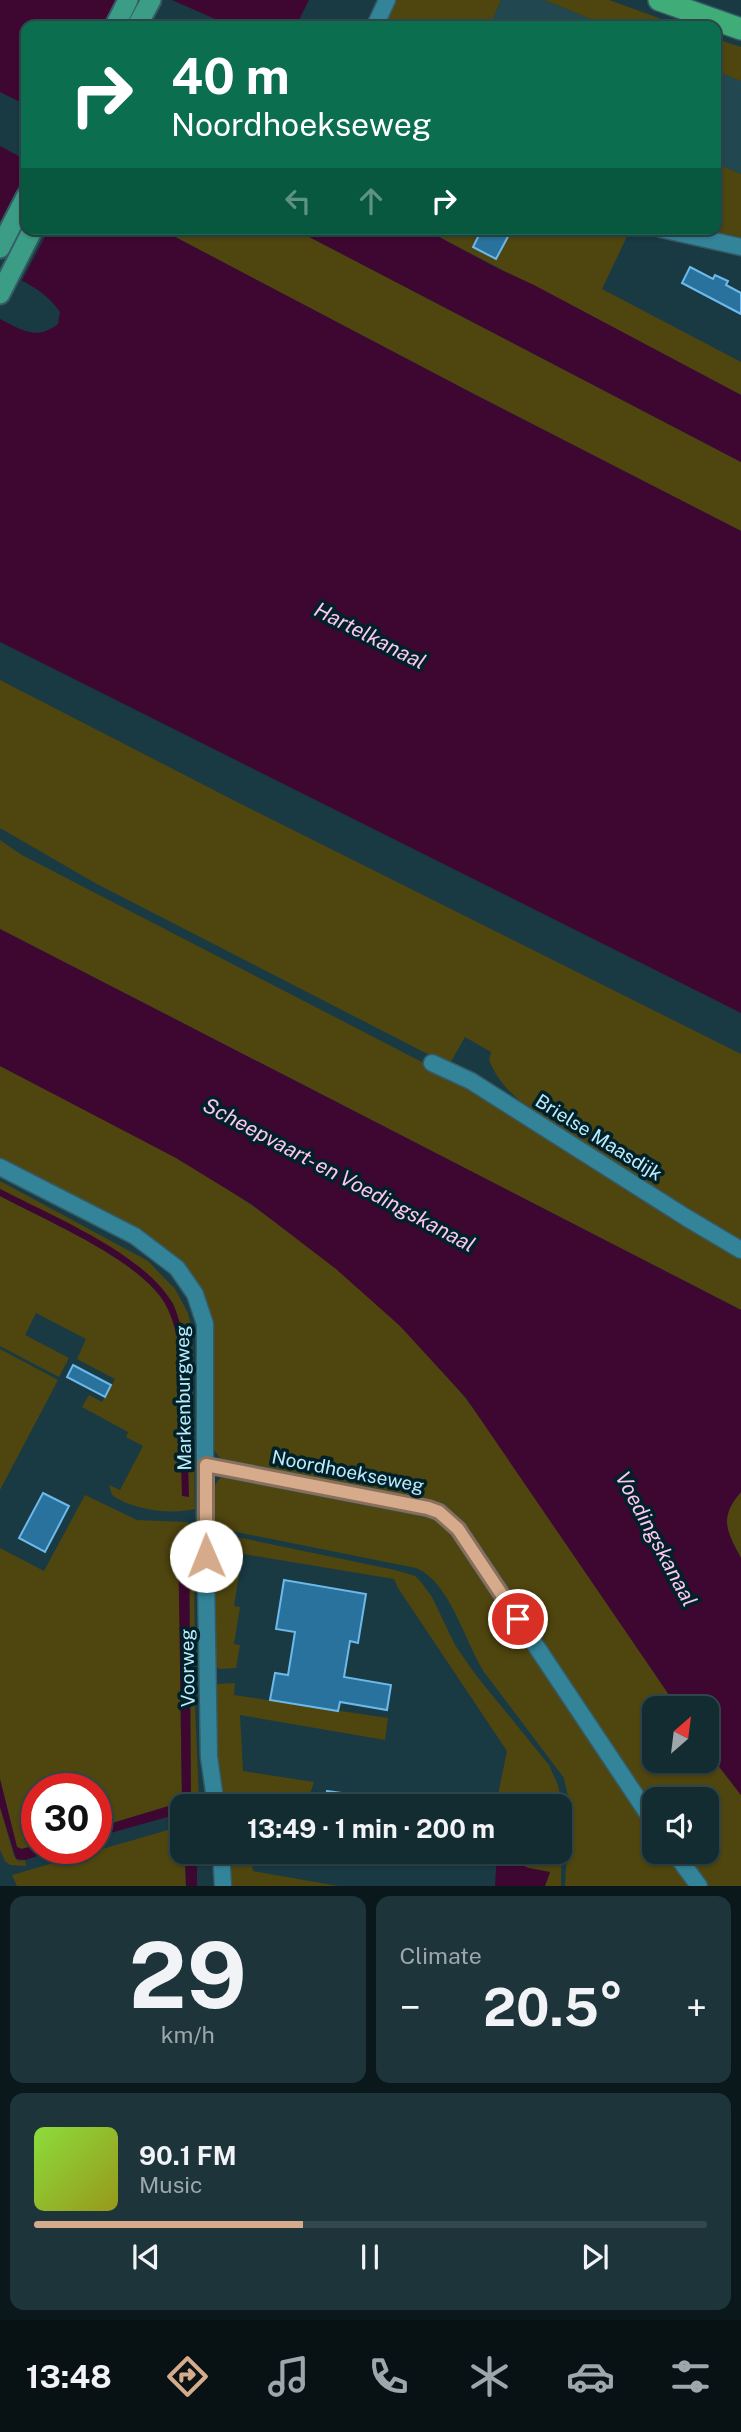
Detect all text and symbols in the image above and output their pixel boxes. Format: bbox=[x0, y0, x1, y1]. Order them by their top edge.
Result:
text: 40 m bbox=[171, 47, 290, 105]
icon: right bbox=[56, 49, 147, 140]
text: Noordhoekseweg bbox=[171, 106, 432, 143]
icon: left bbox=[279, 182, 317, 220]
icon: ahead bbox=[352, 182, 390, 220]
icon: right bbox=[425, 182, 463, 220]
water label: Hartelkanaal bbox=[310, 597, 430, 674]
street label: Brielse Maasdijk bbox=[532, 1089, 667, 1185]
water label: Scheepvaart- en Voedingskanaal bbox=[199, 1092, 480, 1257]
street label: Markenburgweg bbox=[171, 1325, 195, 1471]
street label: Noordhoekseweg bbox=[270, 1445, 426, 1497]
water label: Voedingskanaal bbox=[610, 1467, 703, 1611]
position arrow bbox=[169, 1519, 243, 1593]
pin bbox=[488, 1589, 548, 1649]
icon: arrive bbox=[499, 1600, 537, 1638]
street label: Voorweg bbox=[175, 1629, 199, 1707]
north arrow bbox=[642, 1696, 719, 1773]
map controls bbox=[642, 1696, 719, 1864]
speed limit sign: 30 bbox=[21, 1773, 112, 1864]
button: sound bbox=[642, 1787, 719, 1864]
text: 13:49 · 1 min · 200 m bbox=[247, 1813, 495, 1844]
text: 29 bbox=[129, 1922, 247, 2028]
text: Climate bbox=[400, 1942, 482, 1969]
text: 20.5° bbox=[483, 1977, 623, 2038]
text: − bbox=[400, 1985, 421, 2030]
text: + bbox=[686, 1985, 707, 2030]
text: km/h bbox=[161, 2021, 215, 2048]
text: 90.1 FM bbox=[139, 2140, 237, 2171]
text: Music bbox=[139, 2171, 203, 2198]
icon: previous bbox=[127, 2238, 165, 2276]
icon: pause bbox=[351, 2238, 389, 2276]
icon: next bbox=[576, 2238, 614, 2276]
icon: directions bbox=[163, 2352, 212, 2401]
icon: music bbox=[264, 2352, 313, 2401]
icon: phone bbox=[364, 2352, 413, 2401]
icon: climate bbox=[465, 2352, 514, 2401]
icon: car bbox=[566, 2352, 615, 2401]
icon: filters bbox=[666, 2352, 715, 2401]
text: 13:48 bbox=[26, 2358, 112, 2395]

